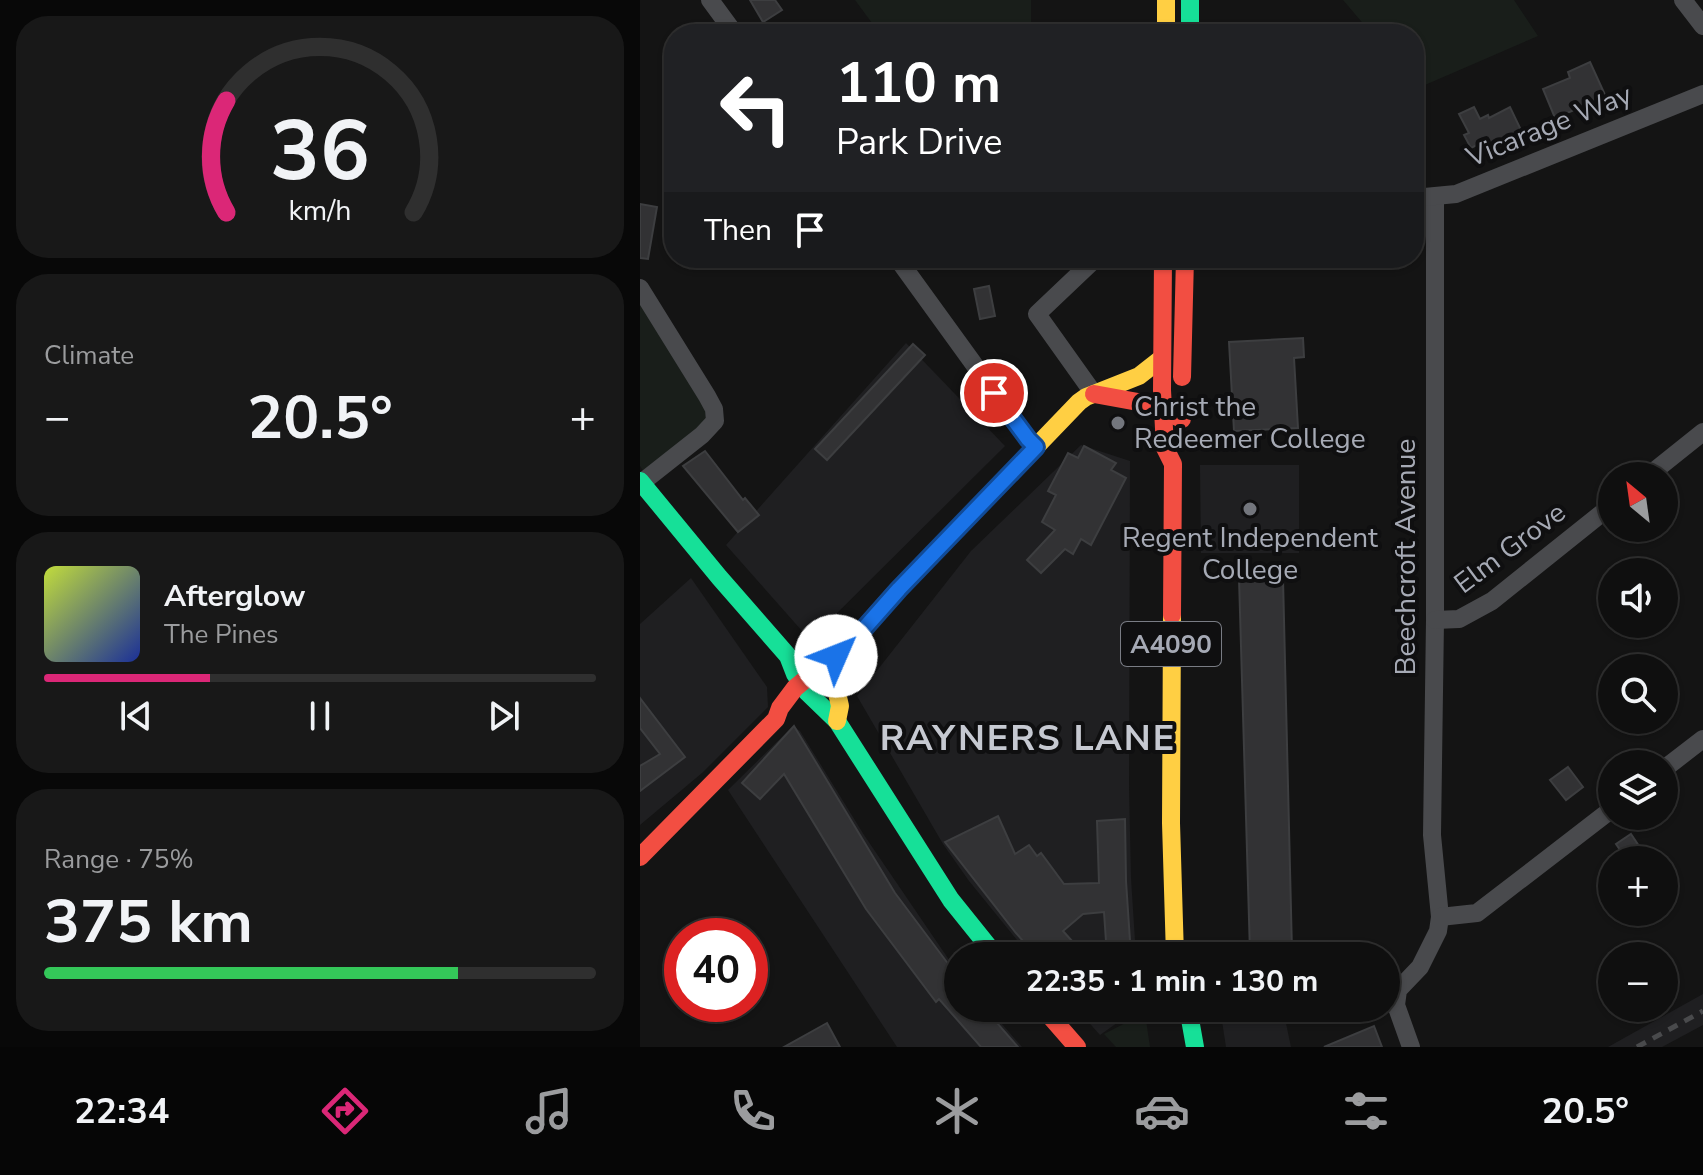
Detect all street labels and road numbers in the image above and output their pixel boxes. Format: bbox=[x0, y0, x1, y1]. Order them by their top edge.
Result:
street label: Vicarage Way bbox=[1460, 75, 1638, 177]
street label: Beechcroft Avenue bbox=[1387, 439, 1425, 675]
street label: Elm Grove bbox=[1446, 494, 1574, 602]
road number: A4090 bbox=[1121, 622, 1221, 666]

